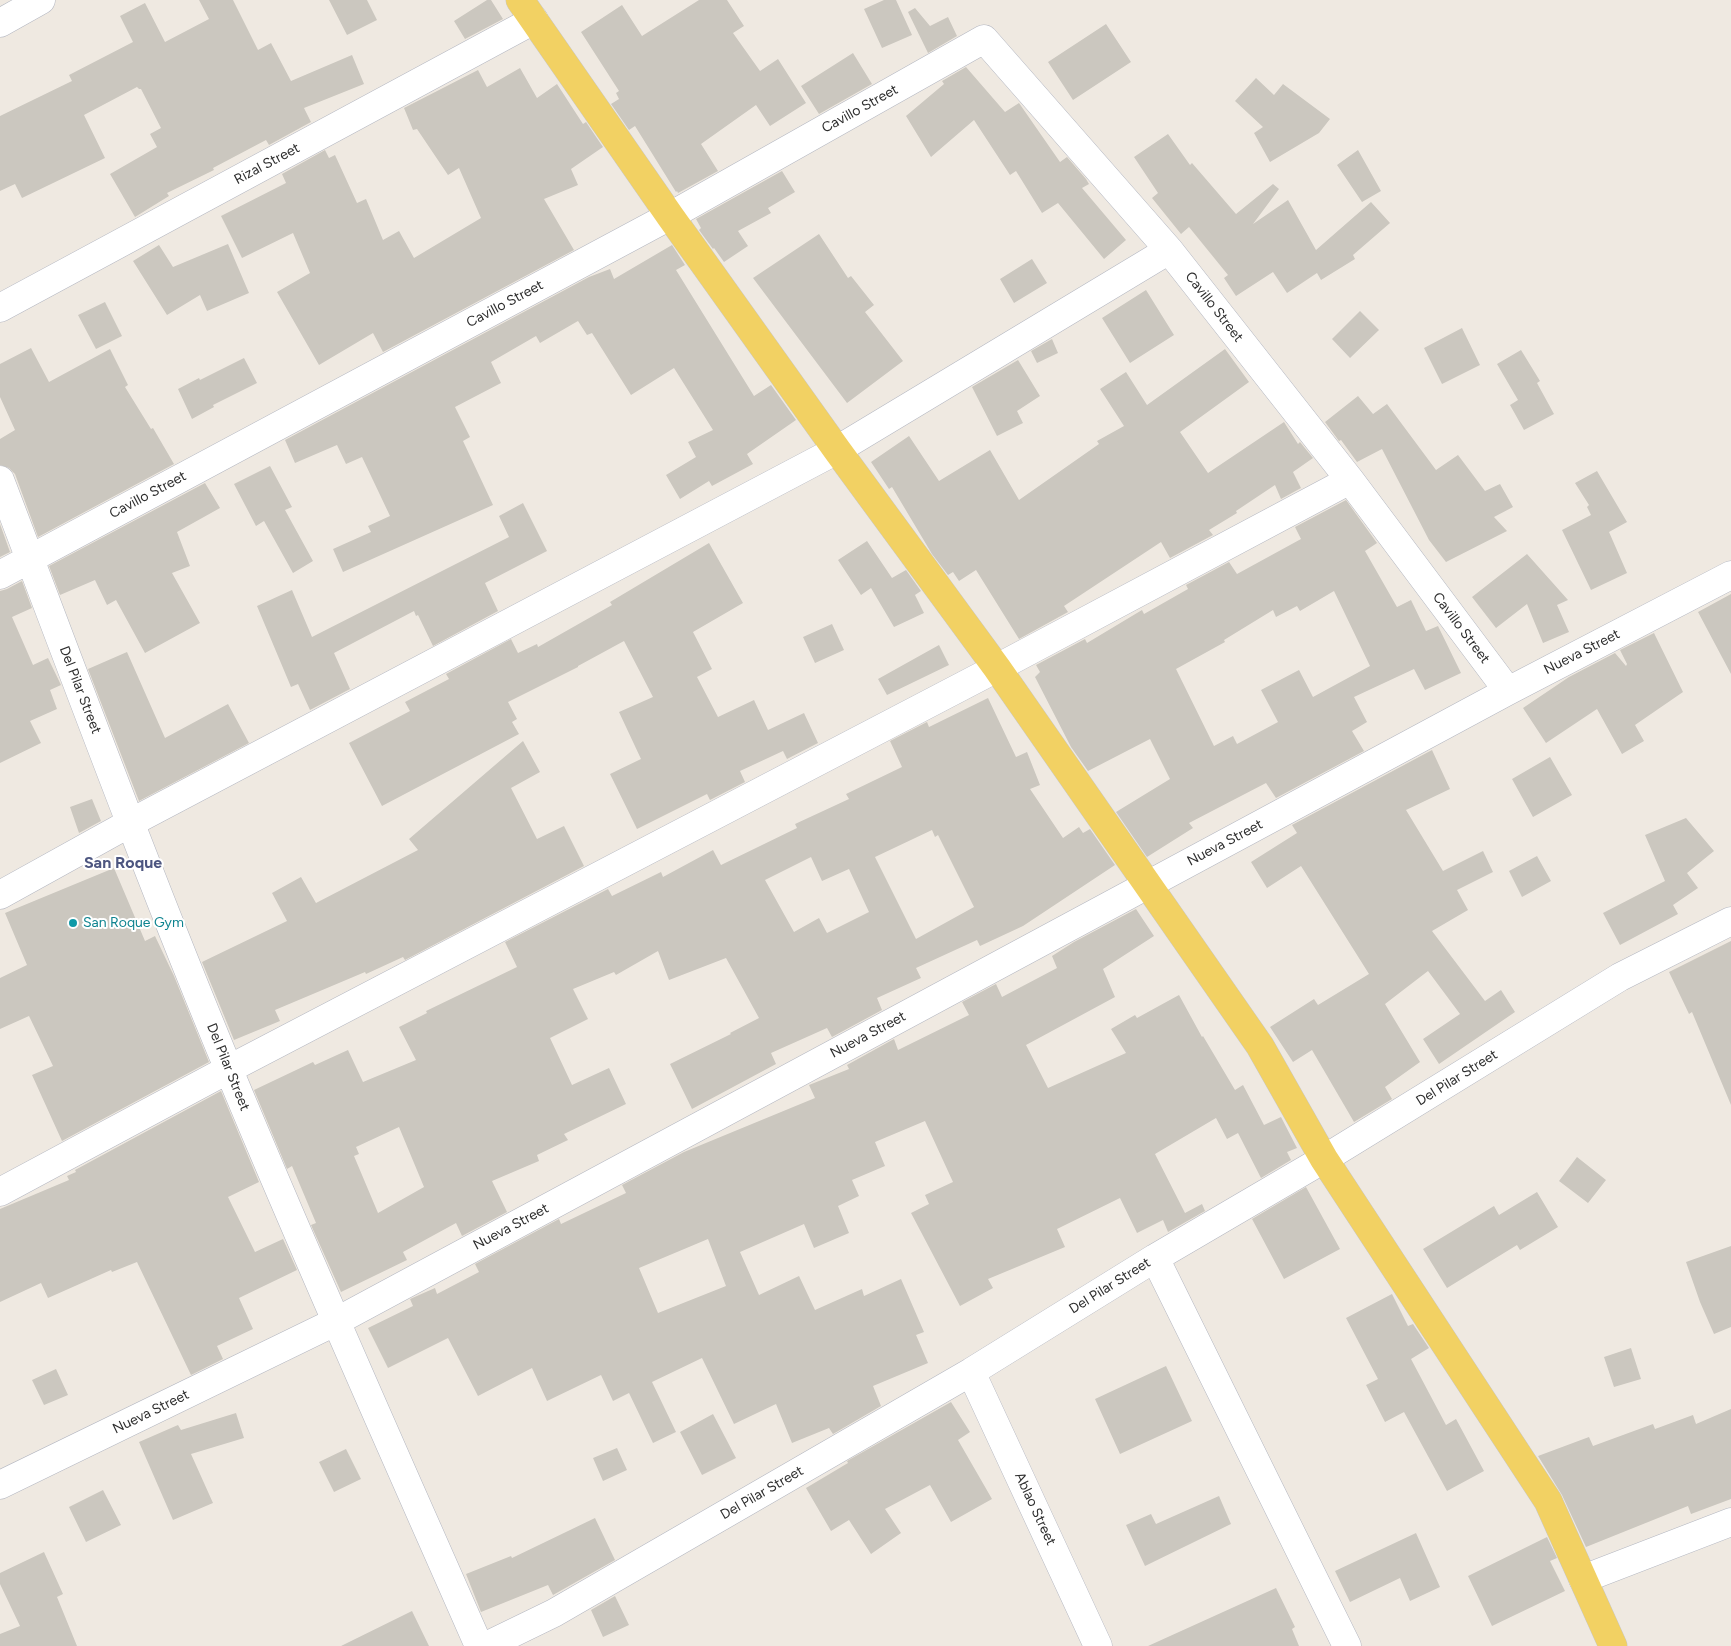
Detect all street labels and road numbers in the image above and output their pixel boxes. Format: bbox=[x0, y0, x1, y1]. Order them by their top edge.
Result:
street label: Cavillo Street bbox=[819, 81, 901, 137]
street label: Rizal Street bbox=[231, 140, 303, 188]
street label: Cavillo Street bbox=[1181, 268, 1247, 346]
street label: Cavillo Street bbox=[464, 277, 546, 331]
street label: Cavillo Street bbox=[107, 468, 189, 522]
street label: Cavillo Street bbox=[1429, 589, 1493, 667]
street label: Nueva Street bbox=[1541, 626, 1623, 678]
street label: Del Pilar Street bbox=[56, 644, 104, 736]
street label: Nueva Street bbox=[1184, 816, 1266, 870]
street label: Nueva Street bbox=[827, 1008, 909, 1062]
street label: Del Pilar Street bbox=[203, 1021, 253, 1113]
street label: Del Pilar Street bbox=[1413, 1046, 1501, 1110]
street label: Nueva Street bbox=[470, 1200, 552, 1254]
street label: Del Pilar Street bbox=[1066, 1254, 1154, 1318]
street label: Nueva Street bbox=[110, 1386, 192, 1438]
street label: Del Pilar Street bbox=[718, 1463, 806, 1523]
street label: Ablao Street bbox=[1011, 1470, 1059, 1548]

